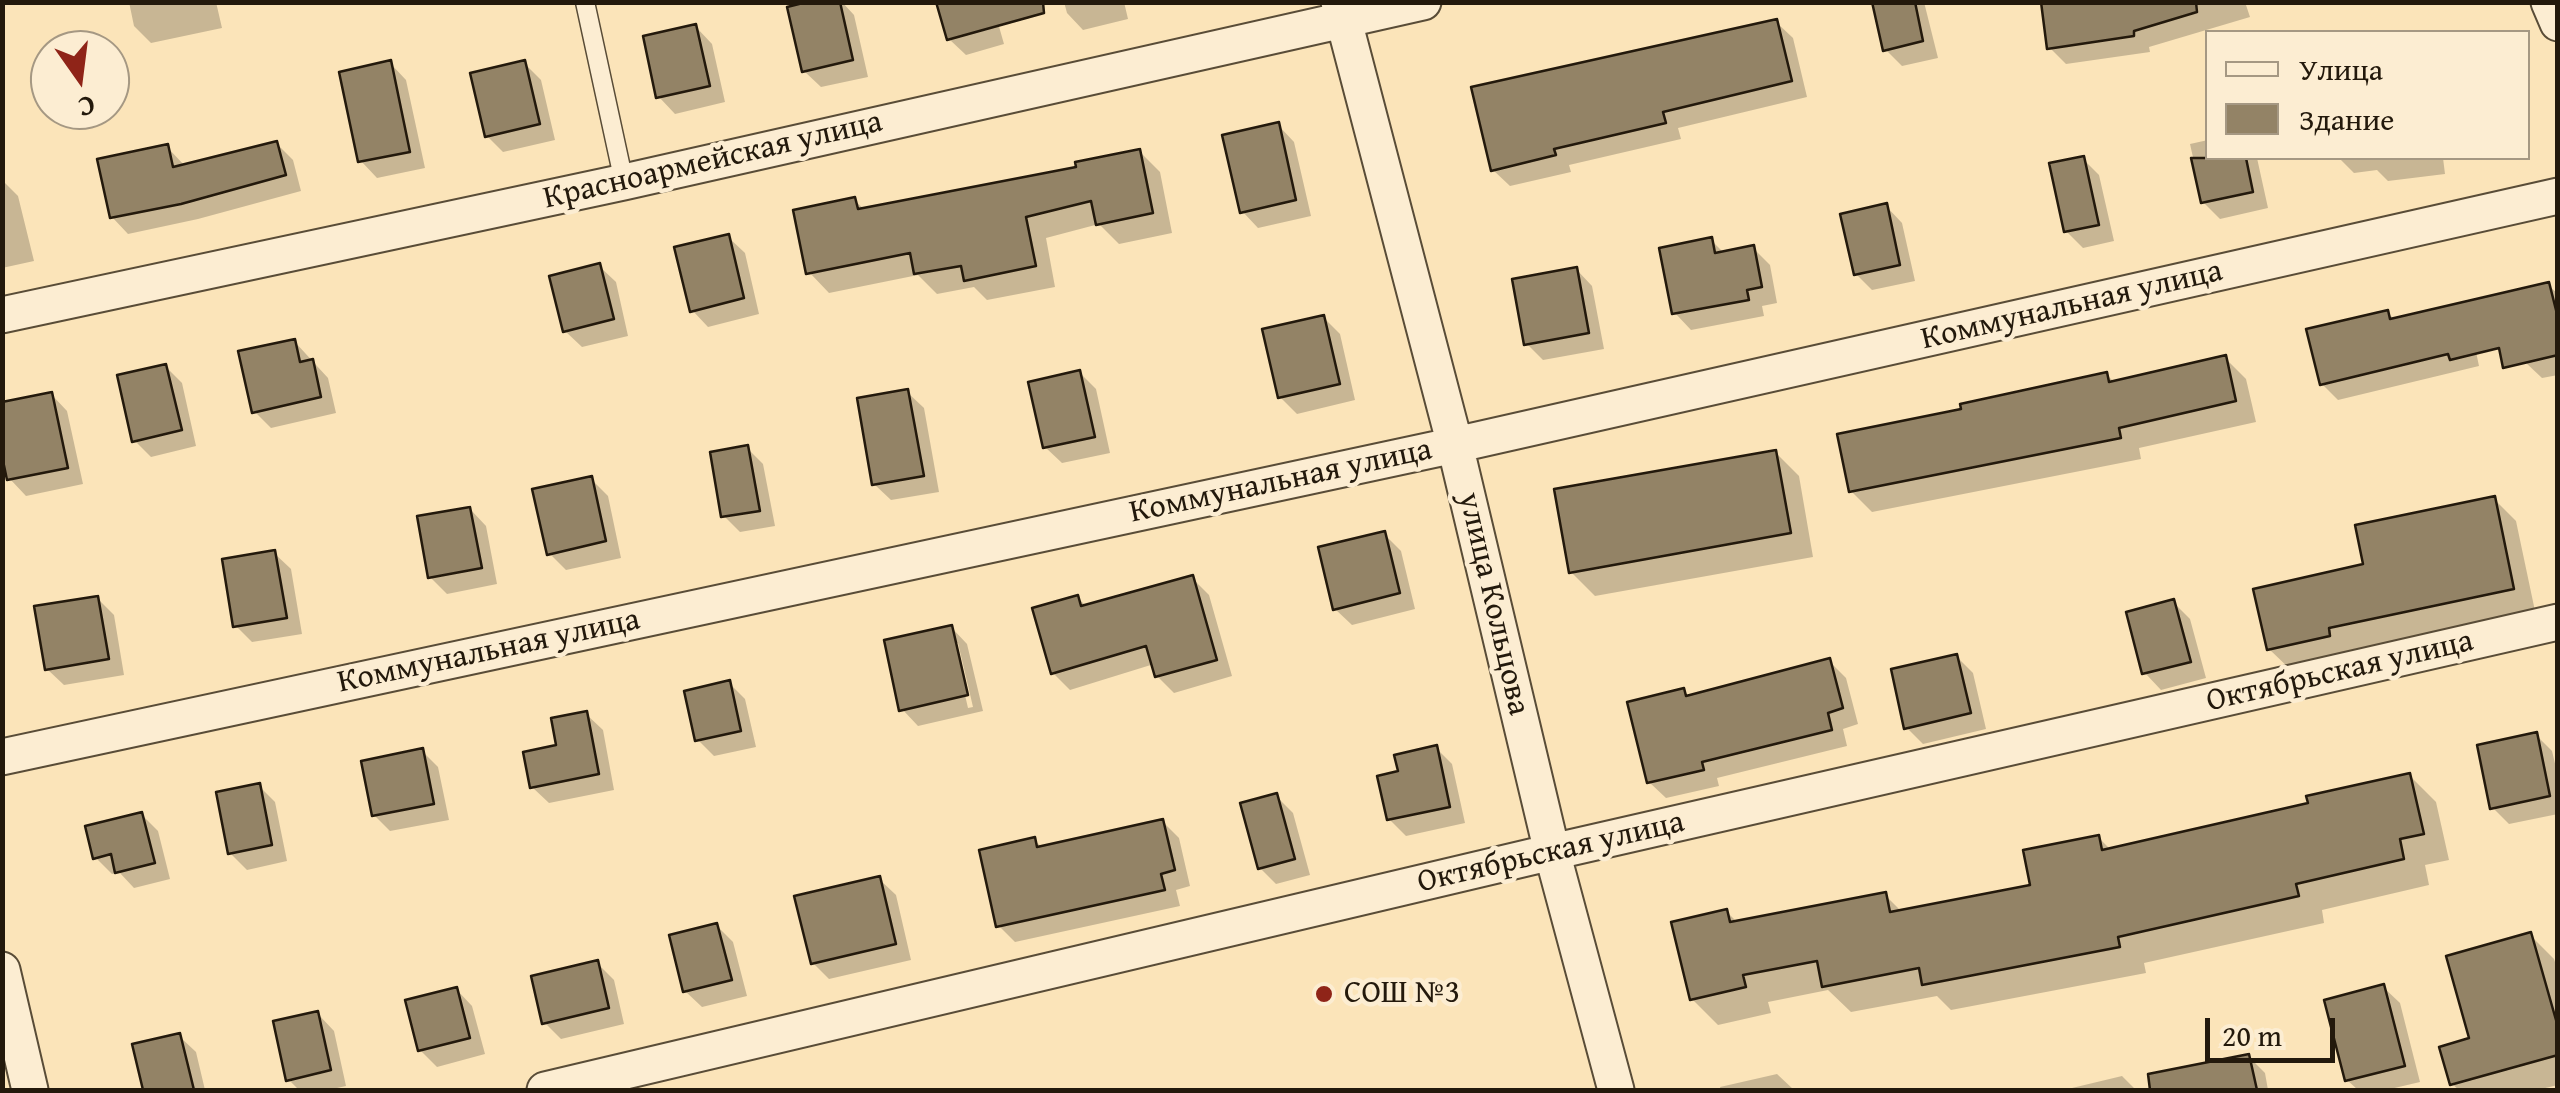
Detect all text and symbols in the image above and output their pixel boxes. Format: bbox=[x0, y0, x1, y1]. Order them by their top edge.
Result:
north arrow bbox=[30, 30, 130, 130]
legend bbox=[2205, 30, 2530, 160]
text: Улица bbox=[2299, 47, 2383, 91]
text: С bbox=[74, 86, 100, 129]
text: Здание bbox=[2299, 97, 2394, 141]
street label: Красноармейская улица bbox=[540, 103, 886, 219]
street label: Коммунальная улица bbox=[1918, 253, 2226, 359]
street label: Коммунальная улица bbox=[1126, 431, 1436, 533]
street label: улица Кольцова bbox=[1449, 489, 1537, 719]
street label: Коммунальная улица bbox=[334, 601, 644, 703]
street label: Октябрьская улица bbox=[2203, 623, 2477, 721]
street label: Октябрьская улица bbox=[1414, 804, 1688, 902]
place label: СОШ №3 bbox=[1344, 975, 1460, 1013]
marker: СОШ №3 bbox=[1313, 983, 1335, 1005]
scale bar bbox=[2210, 998, 2340, 1060]
text: 20 m bbox=[2222, 1013, 2282, 1057]

